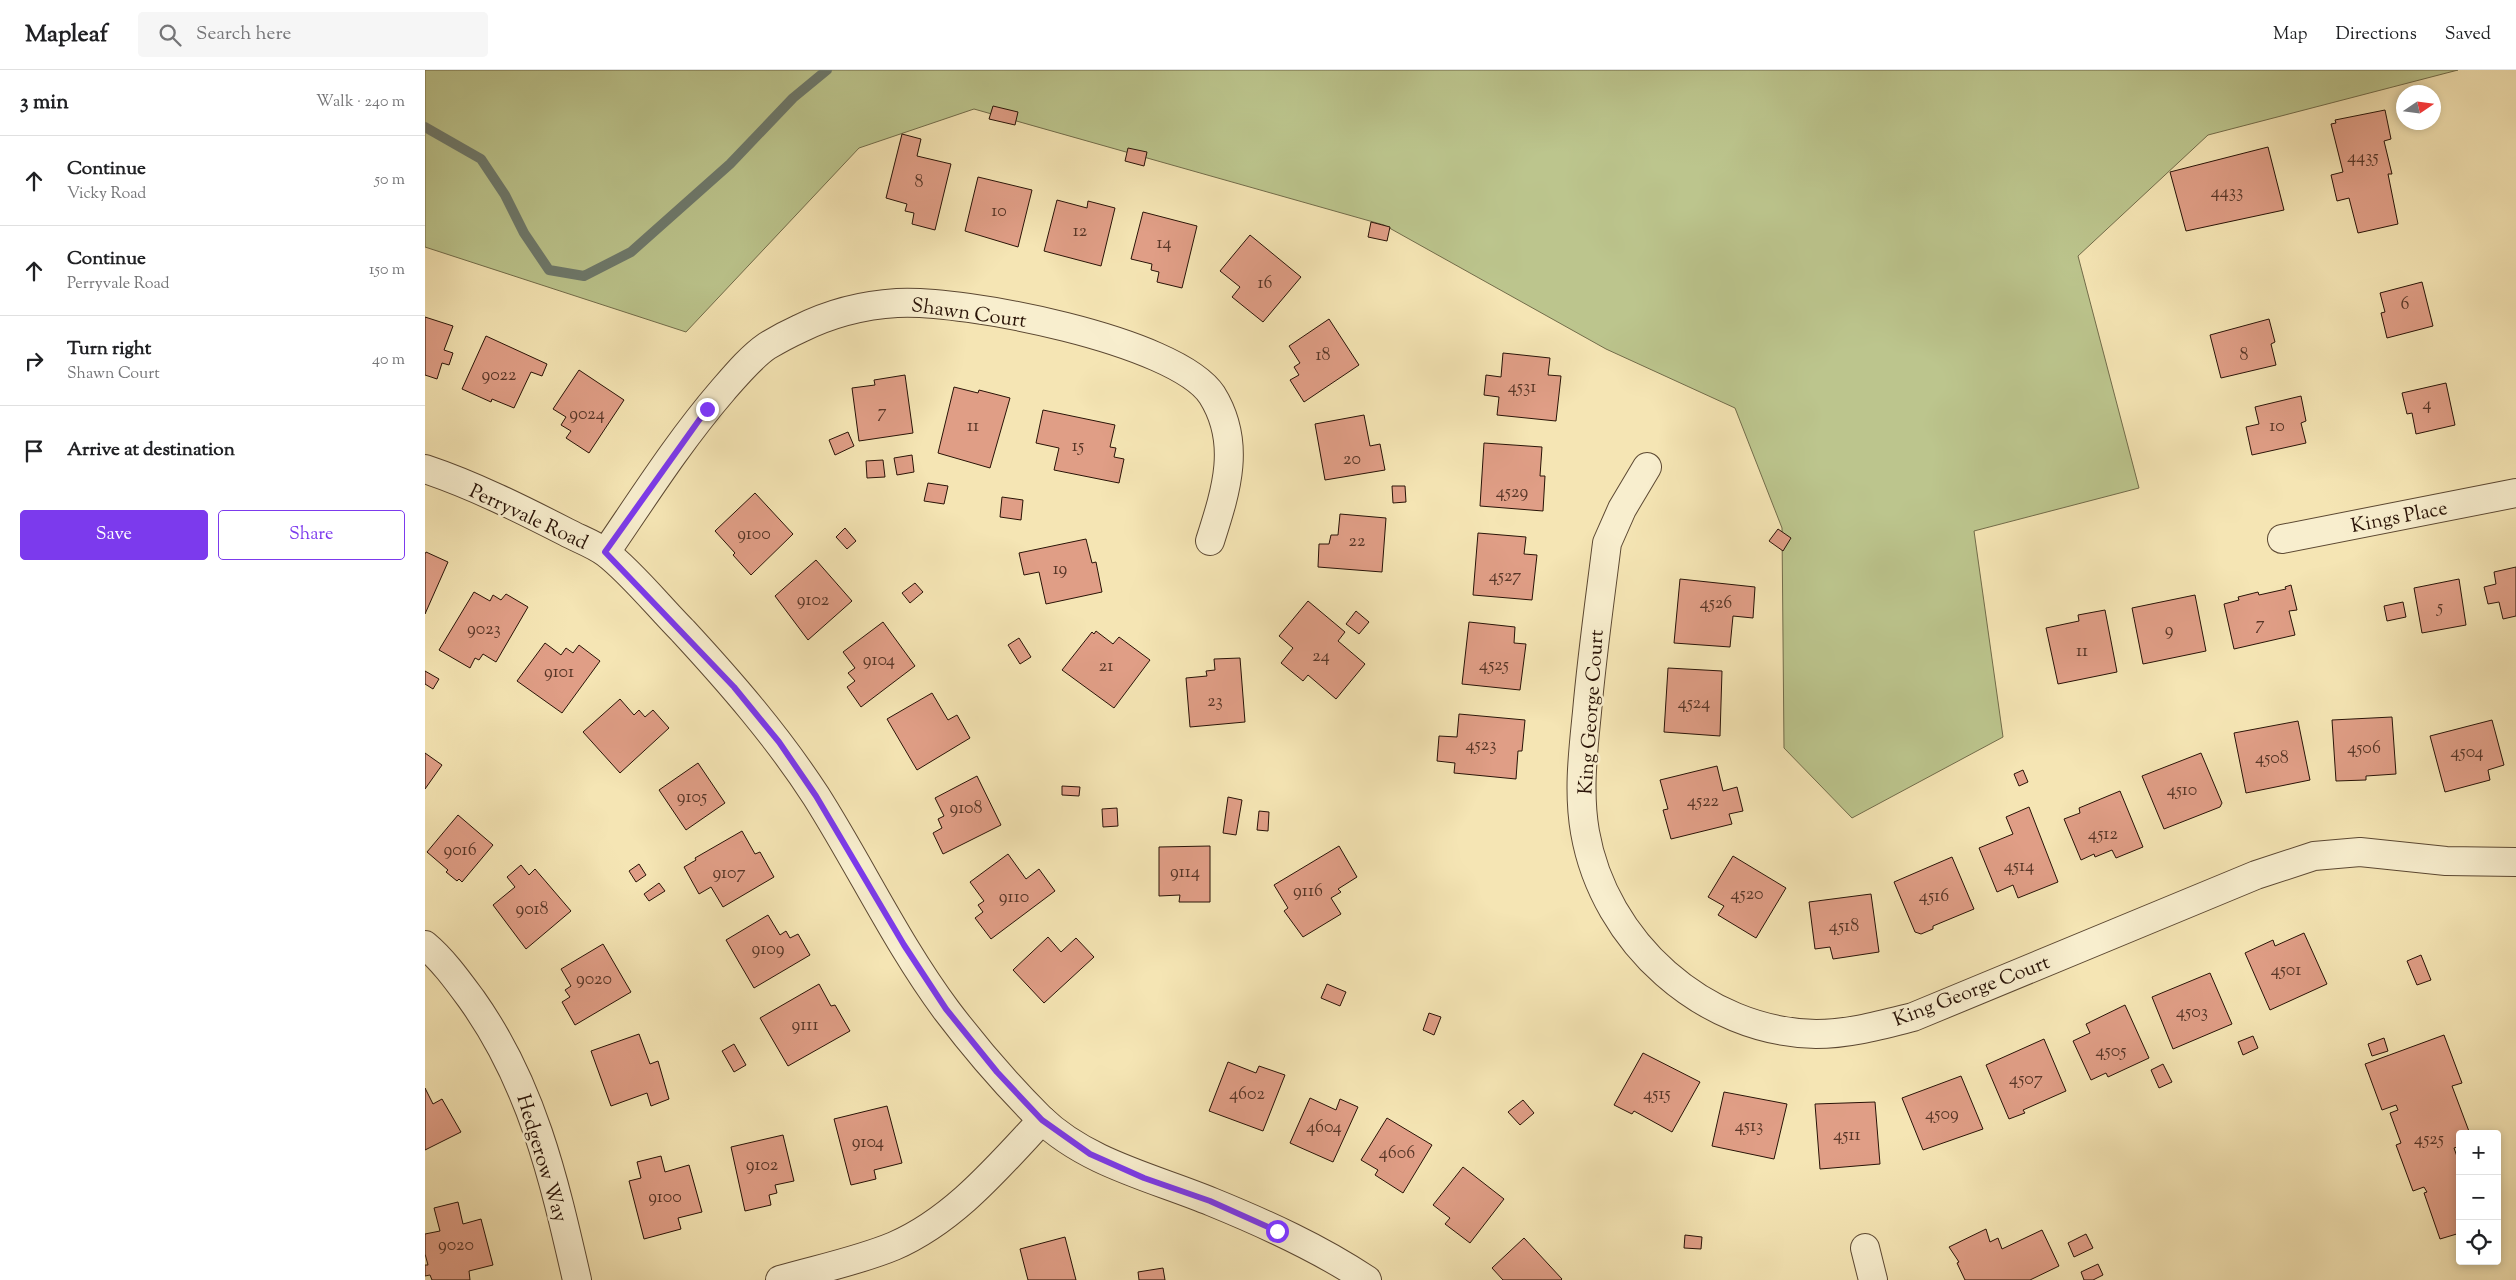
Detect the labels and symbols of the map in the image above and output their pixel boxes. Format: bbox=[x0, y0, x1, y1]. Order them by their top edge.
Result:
north arrow bbox=[2396, 85, 2441, 130]
house number: 4435 bbox=[2347, 145, 2379, 171]
house number: 8 bbox=[915, 170, 924, 196]
house number: 4433 bbox=[2211, 180, 2243, 206]
house number: 10 bbox=[991, 199, 1007, 225]
house number: 12 bbox=[1073, 219, 1088, 245]
house number: 14 bbox=[1156, 231, 1172, 257]
house number: 16 bbox=[1257, 271, 1273, 297]
street label: Shawn Court bbox=[909, 292, 1028, 337]
house number: 6 bbox=[2401, 292, 2410, 318]
house number: 18 bbox=[1315, 343, 1331, 369]
house number: 8 bbox=[2240, 343, 2249, 369]
house number: 9022 bbox=[482, 363, 517, 389]
house number: 4531 bbox=[1508, 375, 1536, 401]
house number: 4 bbox=[2422, 392, 2432, 418]
route end bbox=[696, 398, 719, 421]
house number: 7 bbox=[877, 400, 887, 426]
house number: 9024 bbox=[569, 402, 605, 428]
house number: 11 bbox=[967, 414, 979, 440]
house number: 10 bbox=[2269, 414, 2285, 440]
house number: 15 bbox=[1072, 434, 1084, 460]
house number: 20 bbox=[1343, 447, 1361, 473]
street label: Perryvale Road bbox=[464, 478, 592, 559]
house number: 4529 bbox=[1496, 480, 1528, 506]
street label: Kings Place bbox=[2349, 495, 2450, 542]
house number: 9100 bbox=[737, 522, 771, 548]
house number: 22 bbox=[1349, 529, 1366, 555]
house number: 19 bbox=[1053, 557, 1068, 583]
house number: 4527 bbox=[1489, 564, 1521, 590]
house number: 9102 bbox=[797, 588, 830, 614]
house number: 4526 bbox=[1700, 591, 1732, 617]
house number: 5 bbox=[2436, 595, 2443, 621]
house number: 7 bbox=[2255, 612, 2265, 638]
house number: 9023 bbox=[467, 617, 501, 643]
house number: 9 bbox=[2165, 618, 2174, 644]
street label: King George Court bbox=[1572, 628, 1613, 796]
house number: 11 bbox=[2076, 639, 2088, 665]
house number: 24 bbox=[1312, 644, 1330, 670]
house number: 9104 bbox=[863, 648, 895, 674]
house number: 4525 bbox=[1479, 653, 1509, 679]
house number: 21 bbox=[1099, 654, 1113, 680]
house number: 9101 bbox=[544, 660, 574, 686]
house number: 23 bbox=[1207, 689, 1223, 715]
house number: 4524 bbox=[1678, 691, 1710, 717]
house number: 4523 bbox=[1466, 733, 1496, 759]
house number: 4506 bbox=[2347, 736, 2381, 762]
house number: 4504 bbox=[2451, 740, 2483, 766]
house number: 4508 bbox=[2255, 746, 2289, 772]
house number: 4510 bbox=[2167, 778, 2197, 804]
house number: 9105 bbox=[677, 785, 707, 811]
house number: 4522 bbox=[1687, 789, 1720, 815]
house number: 9108 bbox=[949, 796, 983, 822]
house number: 4512 bbox=[2088, 822, 2118, 848]
house number: 9016 bbox=[443, 838, 477, 864]
house number: 4514 bbox=[2004, 854, 2034, 880]
house number: 9114 bbox=[1170, 860, 1200, 886]
house number: 9107 bbox=[712, 861, 746, 887]
house number: 9116 bbox=[1293, 879, 1323, 905]
house number: 4520 bbox=[1730, 882, 1764, 908]
house number: 4516 bbox=[1919, 884, 1949, 910]
house number: 9110 bbox=[999, 885, 1029, 911]
house number: 9018 bbox=[515, 897, 549, 923]
house number: 4518 bbox=[1829, 914, 1859, 940]
house number: 9109 bbox=[752, 937, 785, 963]
street label: King George Court bbox=[1889, 949, 2054, 1036]
house number: 4501 bbox=[2271, 958, 2301, 984]
house number: 9020 bbox=[576, 967, 612, 993]
house number: 4503 bbox=[2176, 1000, 2208, 1026]
house number: 9111 bbox=[791, 1013, 819, 1039]
house number: 4505 bbox=[2096, 1039, 2126, 1065]
house number: 4507 bbox=[2009, 1067, 2043, 1093]
house number: 4602 bbox=[1229, 1082, 1265, 1108]
house number: 4515 bbox=[1643, 1082, 1671, 1108]
street label: Hedgerow Way bbox=[507, 1091, 574, 1226]
house number: 4509 bbox=[1925, 1102, 1959, 1128]
house number: 4513 bbox=[1735, 1114, 1763, 1140]
house number: 4604 bbox=[1306, 1115, 1342, 1141]
house number: 4511 bbox=[1833, 1123, 1861, 1149]
house number: 4525 bbox=[2414, 1127, 2444, 1153]
house number: 9104 bbox=[852, 1130, 884, 1156]
house number: 4606 bbox=[1379, 1141, 1415, 1167]
house number: 9102 bbox=[746, 1153, 779, 1179]
house number: 9100 bbox=[648, 1185, 682, 1211]
route start bbox=[1266, 1220, 1289, 1243]
house number: 9020 bbox=[438, 1233, 474, 1259]

